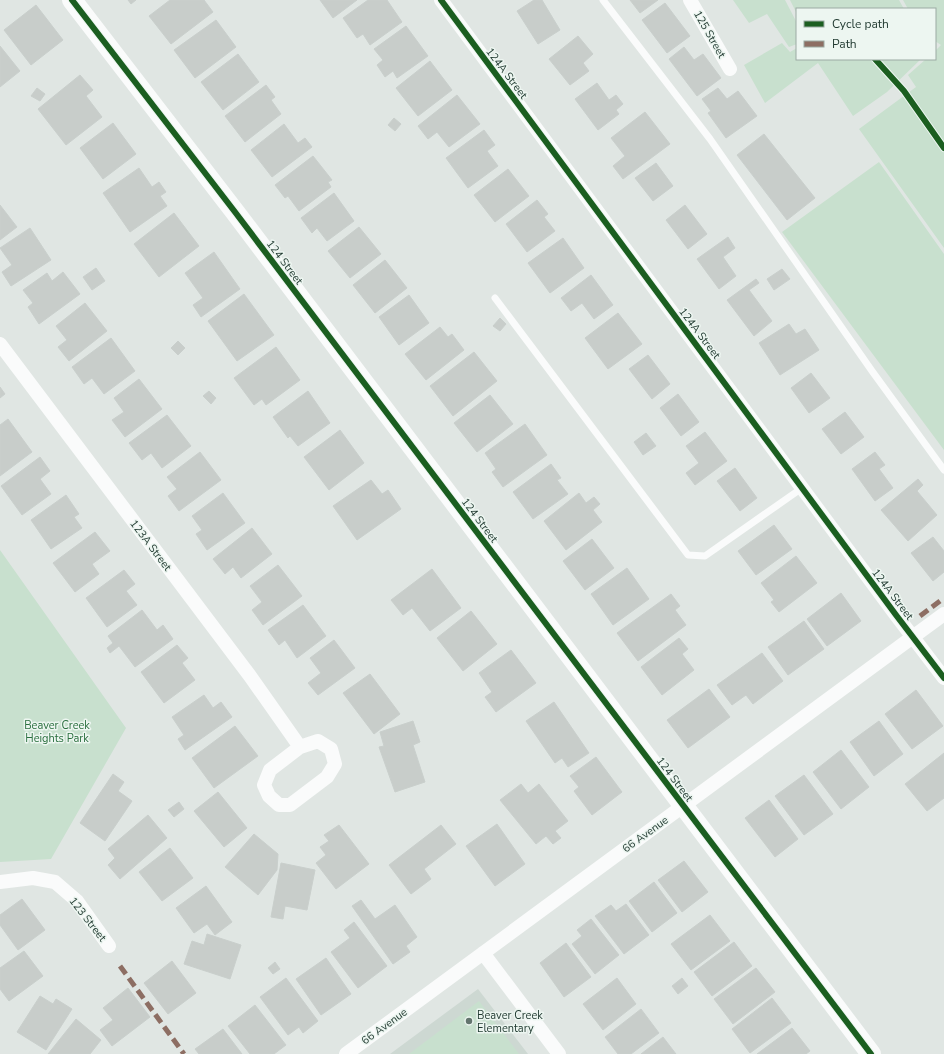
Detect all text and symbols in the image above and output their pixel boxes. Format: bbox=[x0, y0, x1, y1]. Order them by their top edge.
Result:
street label: 125 Street bbox=[690, 8, 729, 61]
legend bbox=[796, 8, 936, 60]
text: Cycle path bbox=[832, 16, 889, 32]
text: Path bbox=[832, 36, 857, 52]
street label: 124A Street bbox=[482, 45, 531, 102]
street label: 124 Street bbox=[263, 237, 307, 288]
street label: 124A Street bbox=[675, 305, 724, 362]
street label: 124 Street bbox=[458, 495, 502, 546]
street label: 123A Street bbox=[126, 517, 175, 574]
street label: 124A Street bbox=[868, 566, 917, 623]
park label: Beaver Creek Heights Park bbox=[24, 718, 90, 746]
street label: 124 Street bbox=[653, 754, 697, 805]
street label: 66 Avenue bbox=[619, 813, 671, 856]
street label: 123 Street bbox=[65, 894, 110, 945]
street label: 66 Avenue bbox=[358, 1005, 410, 1048]
place label: Beaver Creek Elementary bbox=[477, 1008, 543, 1036]
marker: Beaver Creek Elementary bbox=[464, 1016, 474, 1026]

